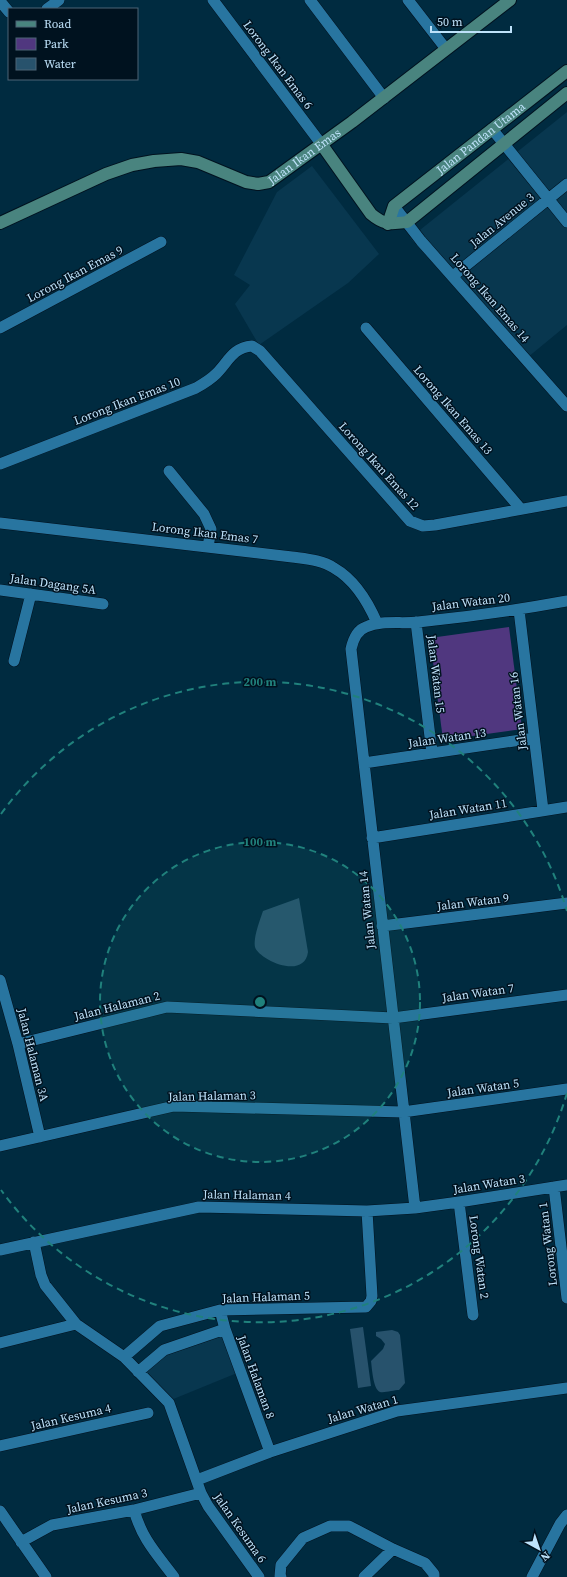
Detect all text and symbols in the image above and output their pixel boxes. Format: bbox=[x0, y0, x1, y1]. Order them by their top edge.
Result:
legend bbox=[8, 8, 138, 80]
scale bar bbox=[431, 8, 511, 34]
text: 50 m bbox=[437, 14, 463, 30]
text: Road bbox=[44, 16, 71, 32]
street label: Lorong Ikan Emas 6 bbox=[239, 18, 317, 112]
text: Park bbox=[44, 36, 69, 52]
text: Water bbox=[44, 56, 76, 72]
street label: Jalan Pandan Utama bbox=[432, 98, 529, 179]
street label: Jalan Ikan Emas bbox=[264, 125, 344, 189]
street label: Jalan Avenue 3 bbox=[466, 189, 537, 251]
street label: Lorong Ikan Emas 9 bbox=[24, 242, 126, 306]
street label: Lorong Ikan Emas 14 bbox=[447, 250, 533, 346]
street label: Lorong Ikan Emas 13 bbox=[410, 362, 496, 458]
street label: Lorong Ikan Emas 10 bbox=[71, 373, 183, 429]
street label: Lorong Ikan Emas 12 bbox=[335, 419, 423, 513]
street label: Lorong Ikan Emas 7 bbox=[151, 519, 259, 547]
street label: Jalan Dagang 5A bbox=[8, 570, 97, 598]
street label: Jalan Watan 20 bbox=[430, 589, 511, 615]
street label: Jalan Watan 15 bbox=[423, 633, 449, 714]
street label: Jalan Watan 16 bbox=[505, 671, 531, 752]
text: 200 m bbox=[244, 674, 277, 690]
street label: Jalan Watan 13 bbox=[406, 725, 487, 752]
street label: Jalan Watan 11 bbox=[427, 795, 508, 823]
text: 100 m bbox=[244, 834, 277, 850]
street label: Jalan Watan 14 bbox=[355, 870, 379, 951]
street label: Jalan Watan 9 bbox=[435, 890, 510, 914]
street label: Jalan Watan 7 bbox=[440, 980, 515, 1006]
street label: Jalan Halaman 2 bbox=[72, 988, 161, 1025]
centre of rings bbox=[253, 995, 267, 1009]
street label: Jalan Halaman 3A bbox=[13, 1006, 52, 1103]
street label: Jalan Watan 5 bbox=[445, 1075, 520, 1101]
street label: Jalan Halaman 3 bbox=[167, 1087, 256, 1105]
street label: Jalan Watan 3 bbox=[451, 1170, 526, 1198]
street label: Jalan Halaman 4 bbox=[202, 1186, 291, 1204]
street label: Lorong Watan 1 bbox=[535, 1201, 561, 1287]
street label: Lorong Watan 2 bbox=[465, 1214, 493, 1300]
street label: Jalan Halaman 5 bbox=[221, 1287, 310, 1307]
street label: Jalan Halaman 8 bbox=[233, 1332, 279, 1421]
street label: Jalan Watan 1 bbox=[325, 1391, 400, 1427]
street label: Jalan Kesuma 4 bbox=[28, 1400, 113, 1434]
street label: Jalan Kesuma 3 bbox=[64, 1485, 149, 1518]
street label: Jalan Kesuma 6 bbox=[209, 1489, 270, 1566]
north arrow bbox=[519, 1529, 559, 1569]
text: N bbox=[537, 1548, 553, 1565]

